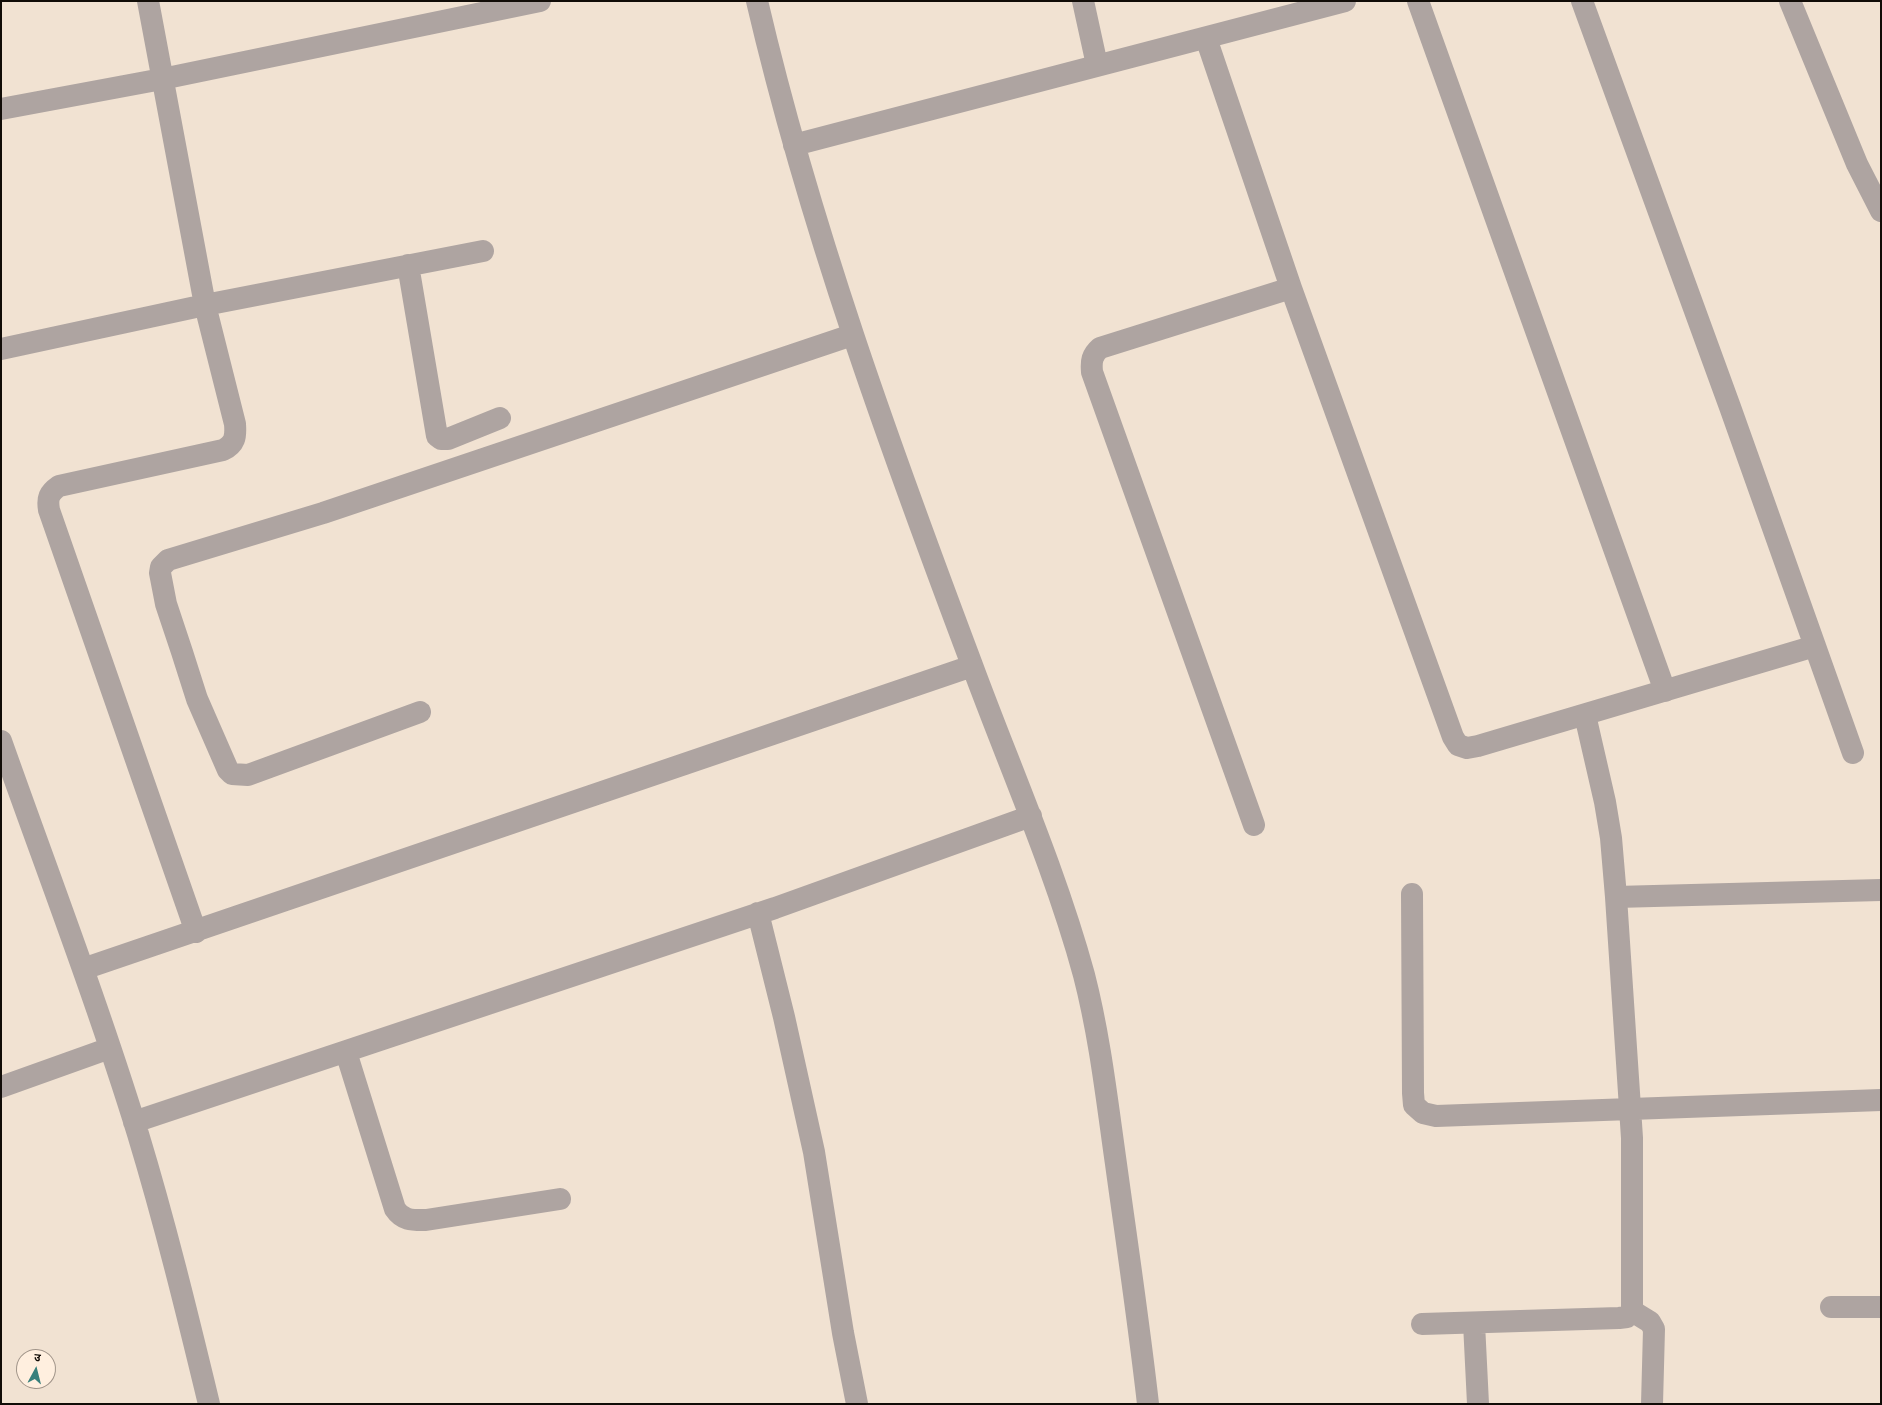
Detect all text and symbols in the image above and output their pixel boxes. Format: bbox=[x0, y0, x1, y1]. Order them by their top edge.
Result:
north arrow bbox=[16, 1349, 56, 1389]
text: उ bbox=[33, 1350, 42, 1365]

